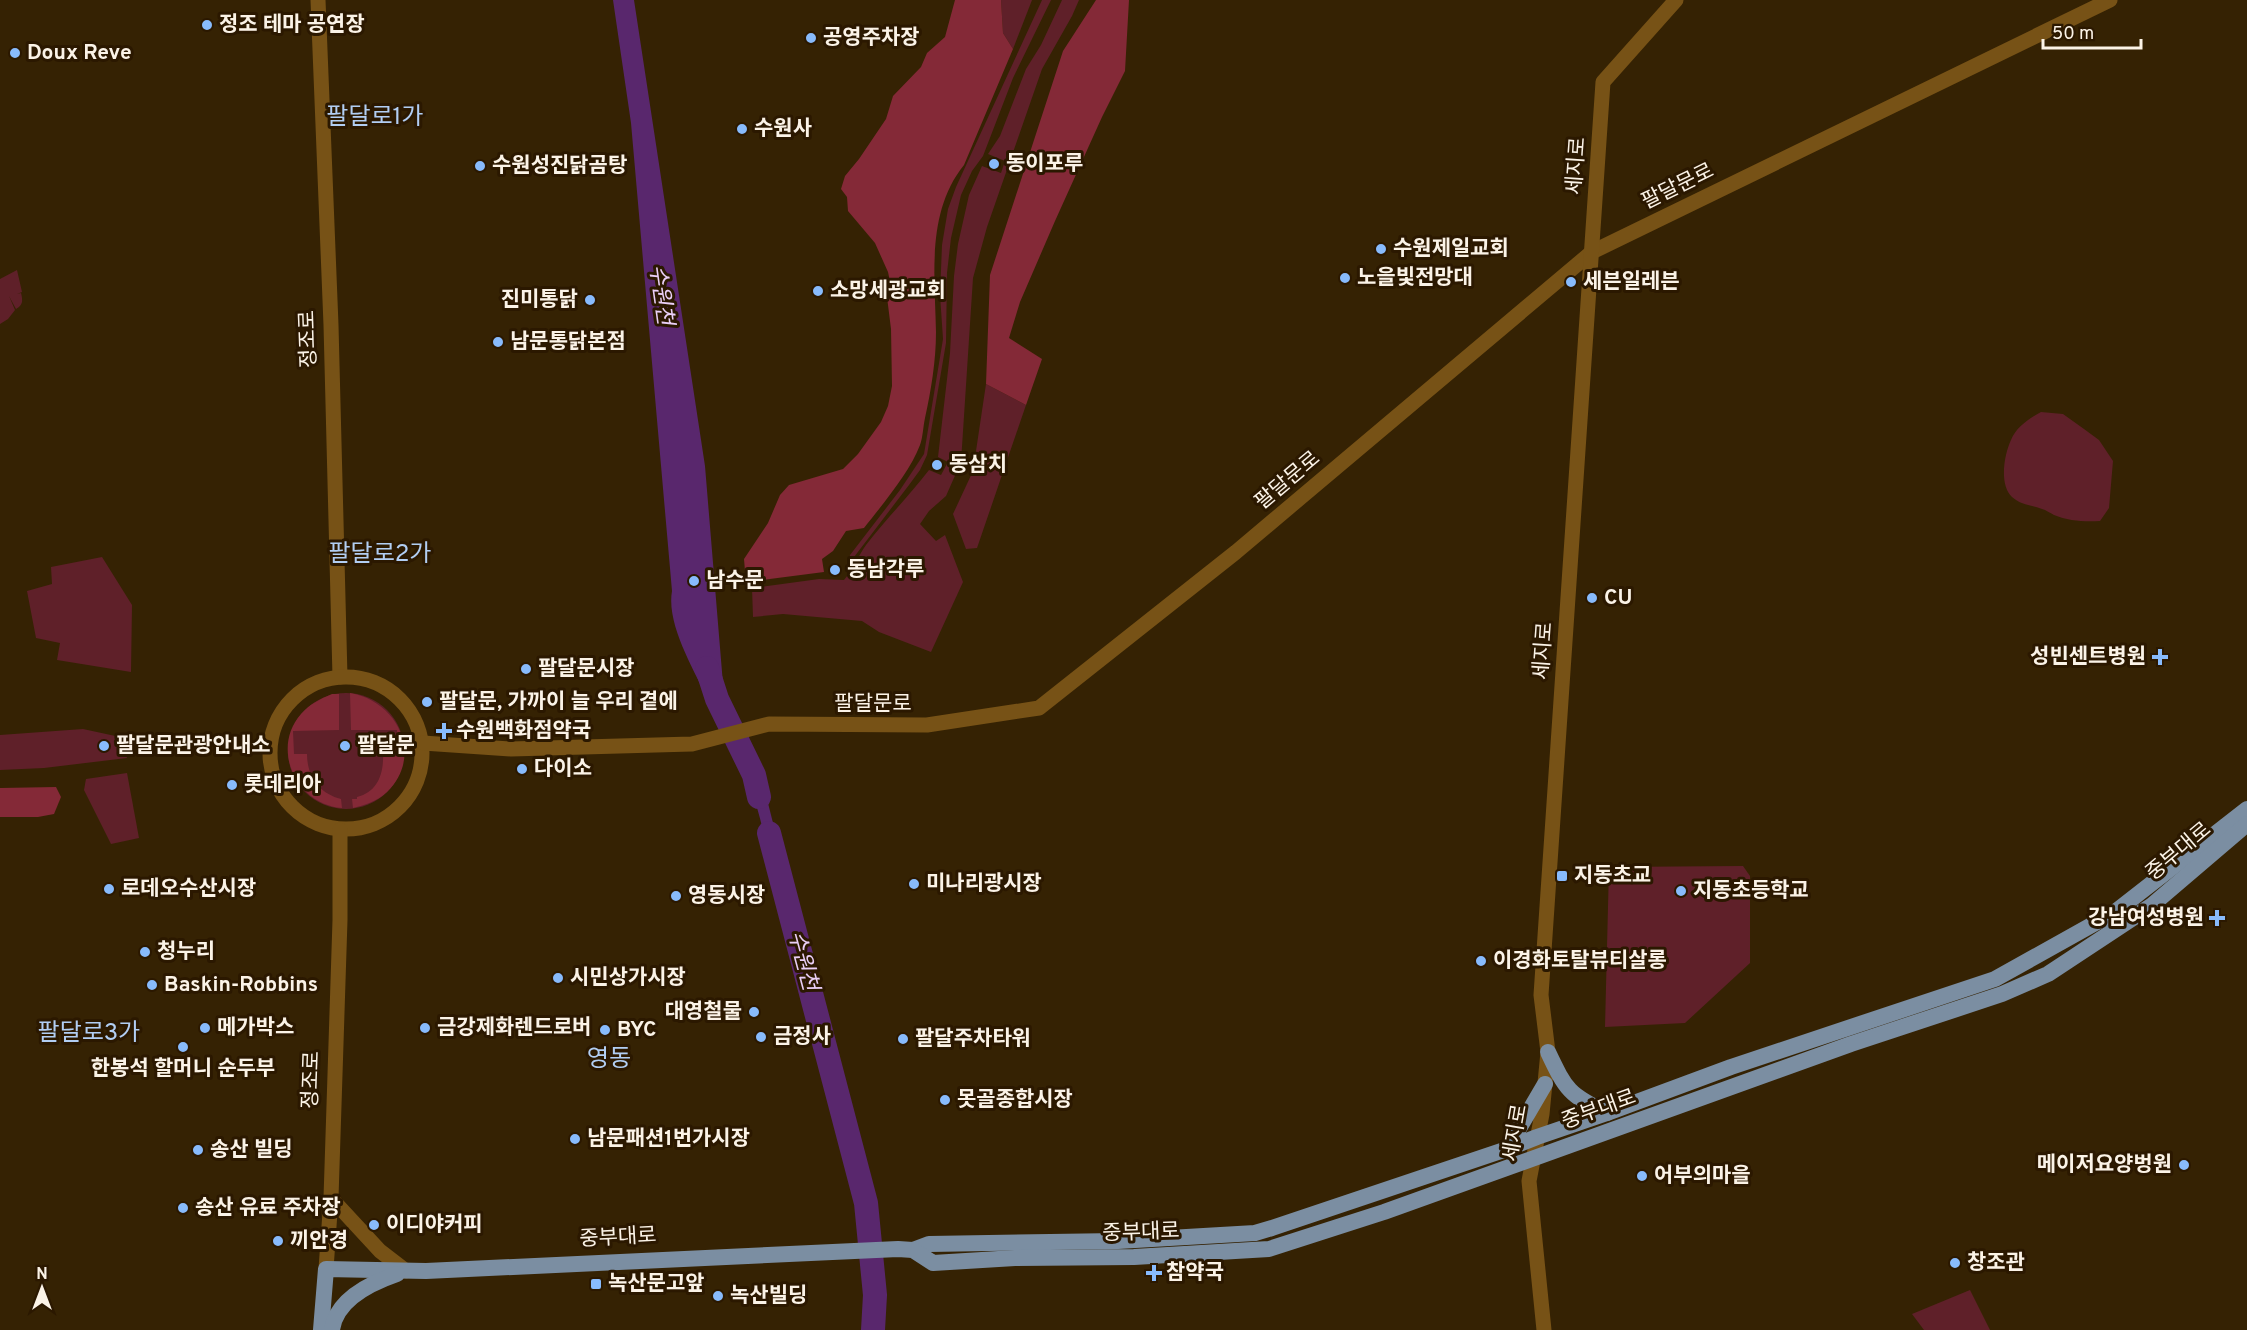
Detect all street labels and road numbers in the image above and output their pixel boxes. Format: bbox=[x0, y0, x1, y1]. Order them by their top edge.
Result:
street label: 세지로 bbox=[1562, 136, 1592, 196]
street label: 팔달문로 bbox=[1637, 158, 1719, 216]
street label: 정조로 bbox=[294, 310, 324, 368]
street label: 팔달문로 bbox=[1250, 446, 1326, 516]
street label: 세지로 bbox=[1529, 621, 1559, 681]
street label: 팔달문로 bbox=[834, 691, 912, 718]
street label: 중부대로 bbox=[2141, 817, 2217, 887]
street label: 정조로 bbox=[297, 1051, 327, 1109]
street label: 중부대로 bbox=[1558, 1084, 1640, 1136]
street label: 세지로 bbox=[1498, 1102, 1534, 1164]
street label: 중부대로 bbox=[1102, 1218, 1180, 1248]
street label: 중부대로 bbox=[579, 1222, 657, 1254]

